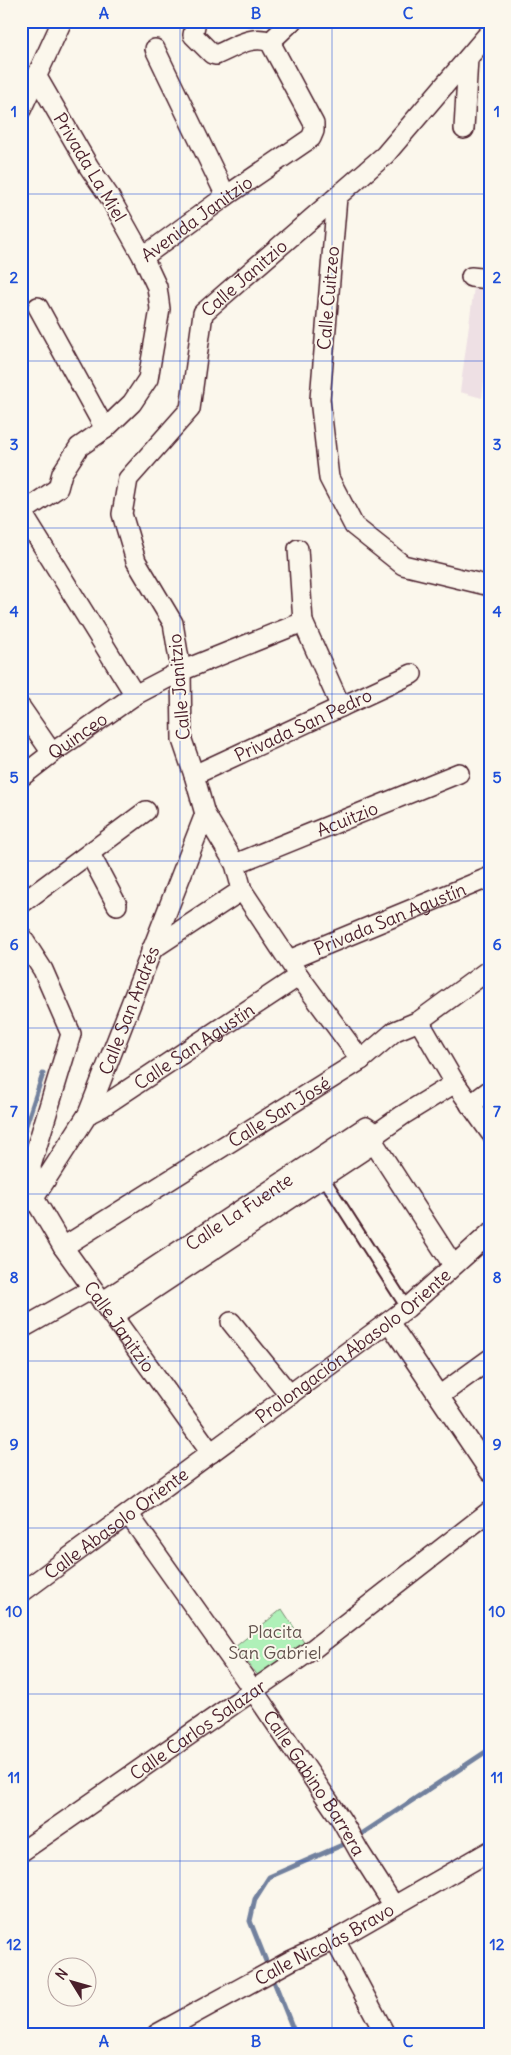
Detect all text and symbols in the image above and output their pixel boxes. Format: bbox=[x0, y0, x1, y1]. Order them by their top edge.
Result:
text: A bbox=[99, 3, 109, 23]
text: B bbox=[251, 3, 262, 23]
text: C bbox=[403, 3, 414, 23]
text: 1 bbox=[11, 101, 17, 121]
text: 1 bbox=[494, 101, 500, 121]
street label: Privada La Miel bbox=[49, 108, 131, 226]
street label: Avenida Janitzio bbox=[136, 170, 257, 266]
street label: Calle Janitzio bbox=[196, 234, 292, 321]
street label: Calle Cuitzeo bbox=[312, 245, 344, 351]
text: 2 bbox=[10, 267, 19, 287]
text: 2 bbox=[493, 267, 502, 287]
text: 3 bbox=[9, 434, 19, 454]
text: 3 bbox=[492, 434, 502, 454]
text: 4 bbox=[9, 601, 19, 621]
text: 4 bbox=[492, 601, 502, 621]
street label: Calle Janitzio bbox=[163, 633, 195, 741]
street label: Privada San Pedro bbox=[230, 683, 375, 766]
street label: Quinceo bbox=[43, 707, 111, 764]
text: 5 bbox=[9, 767, 19, 787]
text: 5 bbox=[492, 767, 502, 787]
street label: Acuitzio bbox=[313, 796, 381, 841]
street label: Privada San Agustín bbox=[310, 877, 469, 960]
text: 6 bbox=[9, 934, 19, 954]
text: 6 bbox=[492, 934, 502, 954]
street label: Calle San Andrés bbox=[93, 943, 164, 1078]
street label: Calle San Agustín bbox=[129, 998, 259, 1094]
street label: Calle San José bbox=[224, 1071, 334, 1152]
text: 7 bbox=[10, 1101, 18, 1121]
text: 7 bbox=[493, 1101, 501, 1121]
street label: Calle La Fuente bbox=[181, 1168, 297, 1255]
street label: Prolongación Abasolo Oriente bbox=[250, 1263, 455, 1428]
text: 8 bbox=[9, 1267, 19, 1287]
text: 8 bbox=[492, 1267, 502, 1287]
street label: Calle Janitzio bbox=[79, 1276, 160, 1376]
text: 9 bbox=[9, 1434, 19, 1454]
text: 9 bbox=[492, 1434, 502, 1454]
street label: Calle Abasolo Oriente bbox=[39, 1462, 193, 1584]
text: 10 bbox=[6, 1601, 22, 1621]
text: 10 bbox=[489, 1601, 505, 1621]
park label: Placita San Gabriel bbox=[228, 1620, 322, 1664]
street label: Calle Carlos Salazar bbox=[125, 1674, 271, 1785]
street label: Calle Gabino Barrera bbox=[259, 1706, 371, 1860]
text: 11 bbox=[8, 1767, 20, 1787]
text: 11 bbox=[491, 1767, 503, 1787]
street label: Calle Nicolás Bravo bbox=[250, 1897, 398, 1990]
text: 12 bbox=[6, 1934, 22, 1954]
text: 12 bbox=[489, 1934, 505, 1954]
north arrow bbox=[48, 1958, 98, 2008]
text: N bbox=[52, 1965, 72, 1983]
text: A bbox=[99, 2031, 109, 2051]
text: B bbox=[251, 2031, 262, 2051]
text: C bbox=[403, 2031, 414, 2051]

